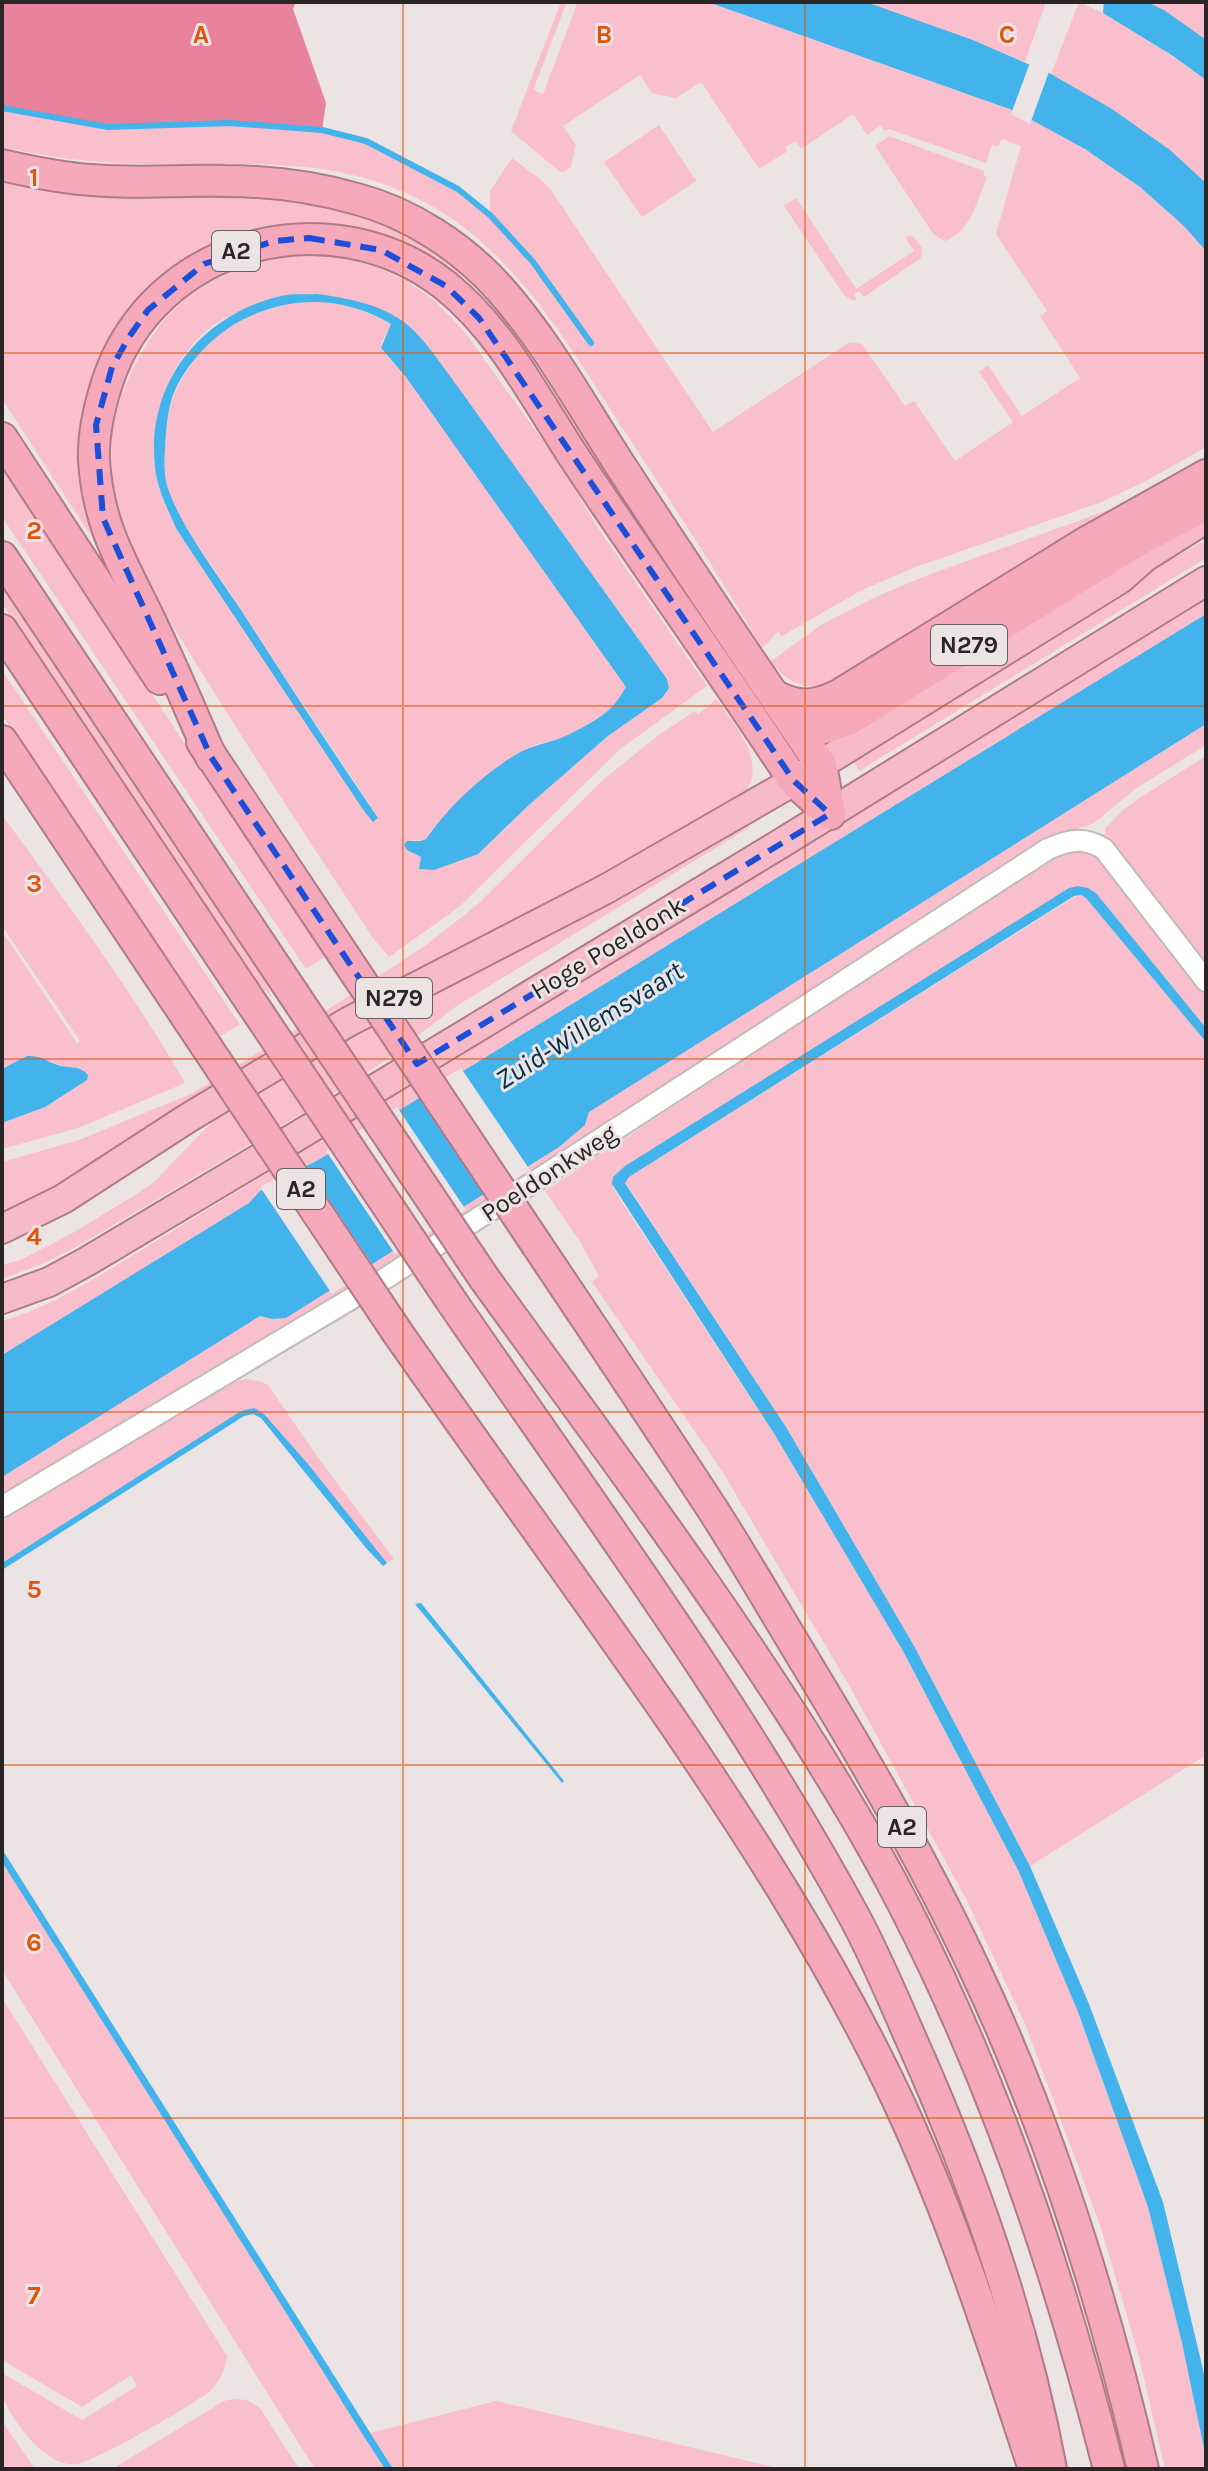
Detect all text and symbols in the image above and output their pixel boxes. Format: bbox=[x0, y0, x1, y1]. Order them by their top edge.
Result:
text: A bbox=[193, 19, 209, 50]
text: B bbox=[596, 19, 612, 50]
text: C bbox=[999, 19, 1015, 50]
text: 1 bbox=[29, 162, 39, 193]
road number: A2 bbox=[212, 231, 260, 271]
text: 2 bbox=[26, 515, 42, 546]
road number: N279 bbox=[931, 625, 1007, 665]
text: 3 bbox=[26, 868, 42, 899]
street label: Hoge Poeldonk bbox=[525, 890, 691, 1006]
water label: Zuid-Willemsvaart bbox=[489, 954, 690, 1096]
road number: N279 bbox=[356, 978, 432, 1018]
street label: Poeldonkweg bbox=[475, 1117, 623, 1228]
road number: A2 bbox=[277, 1169, 325, 1209]
text: 4 bbox=[26, 1221, 42, 1252]
text: 5 bbox=[26, 1574, 42, 1605]
road number: A2 bbox=[878, 1807, 926, 1847]
text: 6 bbox=[26, 1927, 42, 1958]
text: 7 bbox=[28, 2280, 41, 2311]

